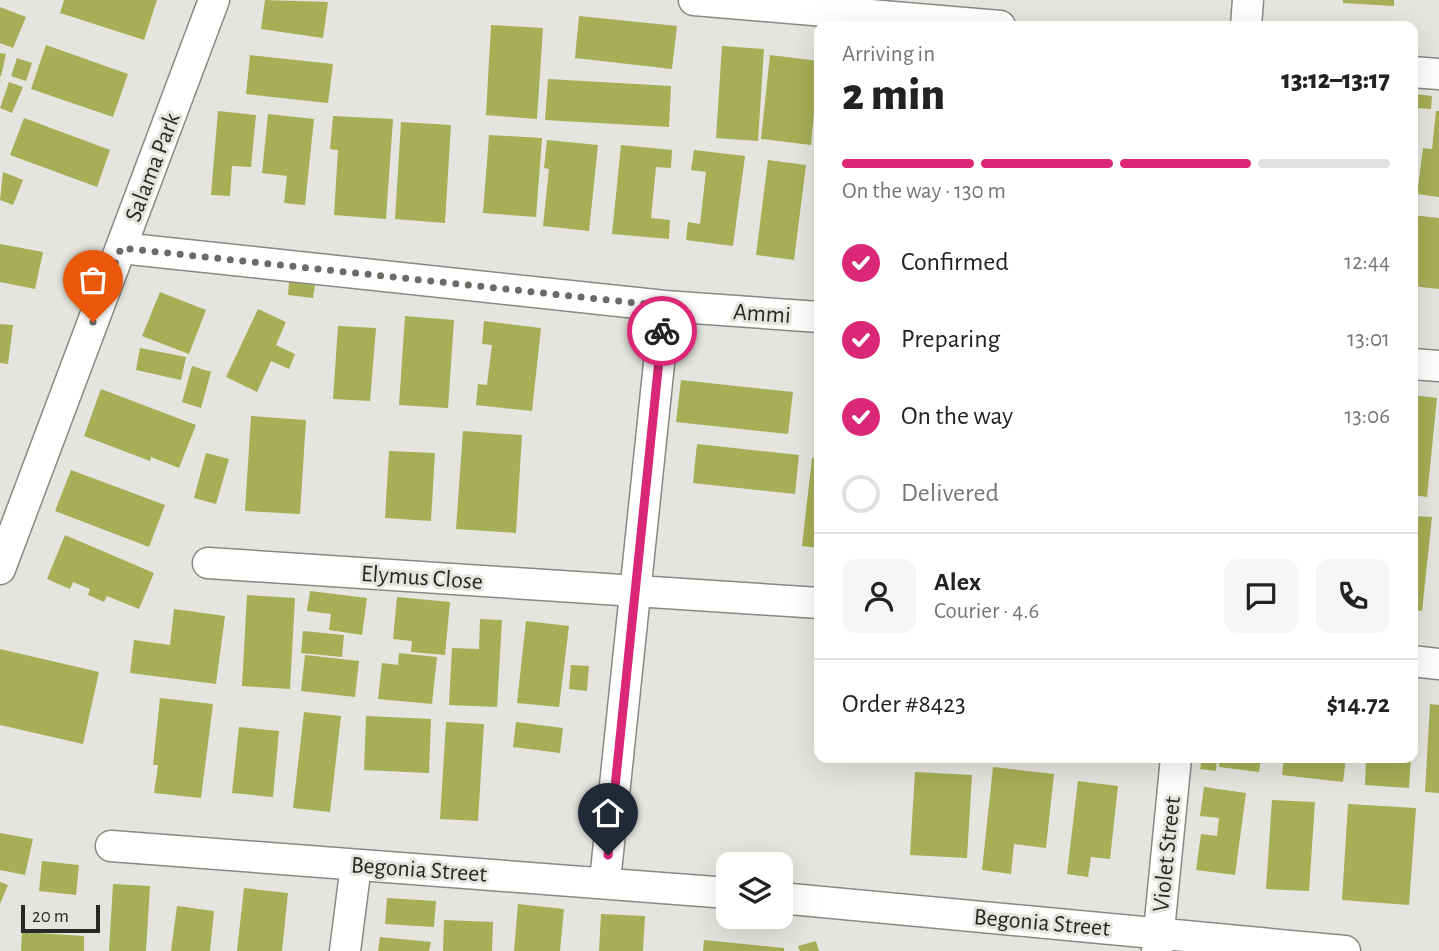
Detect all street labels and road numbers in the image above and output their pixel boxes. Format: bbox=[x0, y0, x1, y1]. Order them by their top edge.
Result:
street label: Salama Park bbox=[121, 110, 185, 225]
street label: Ammi bbox=[732, 300, 792, 328]
street label: Elymus Close bbox=[360, 562, 484, 594]
street label: Violet Street bbox=[1149, 795, 1185, 913]
street label: Begonia Street bbox=[350, 853, 488, 887]
street label: Begonia Street bbox=[973, 905, 1111, 941]

